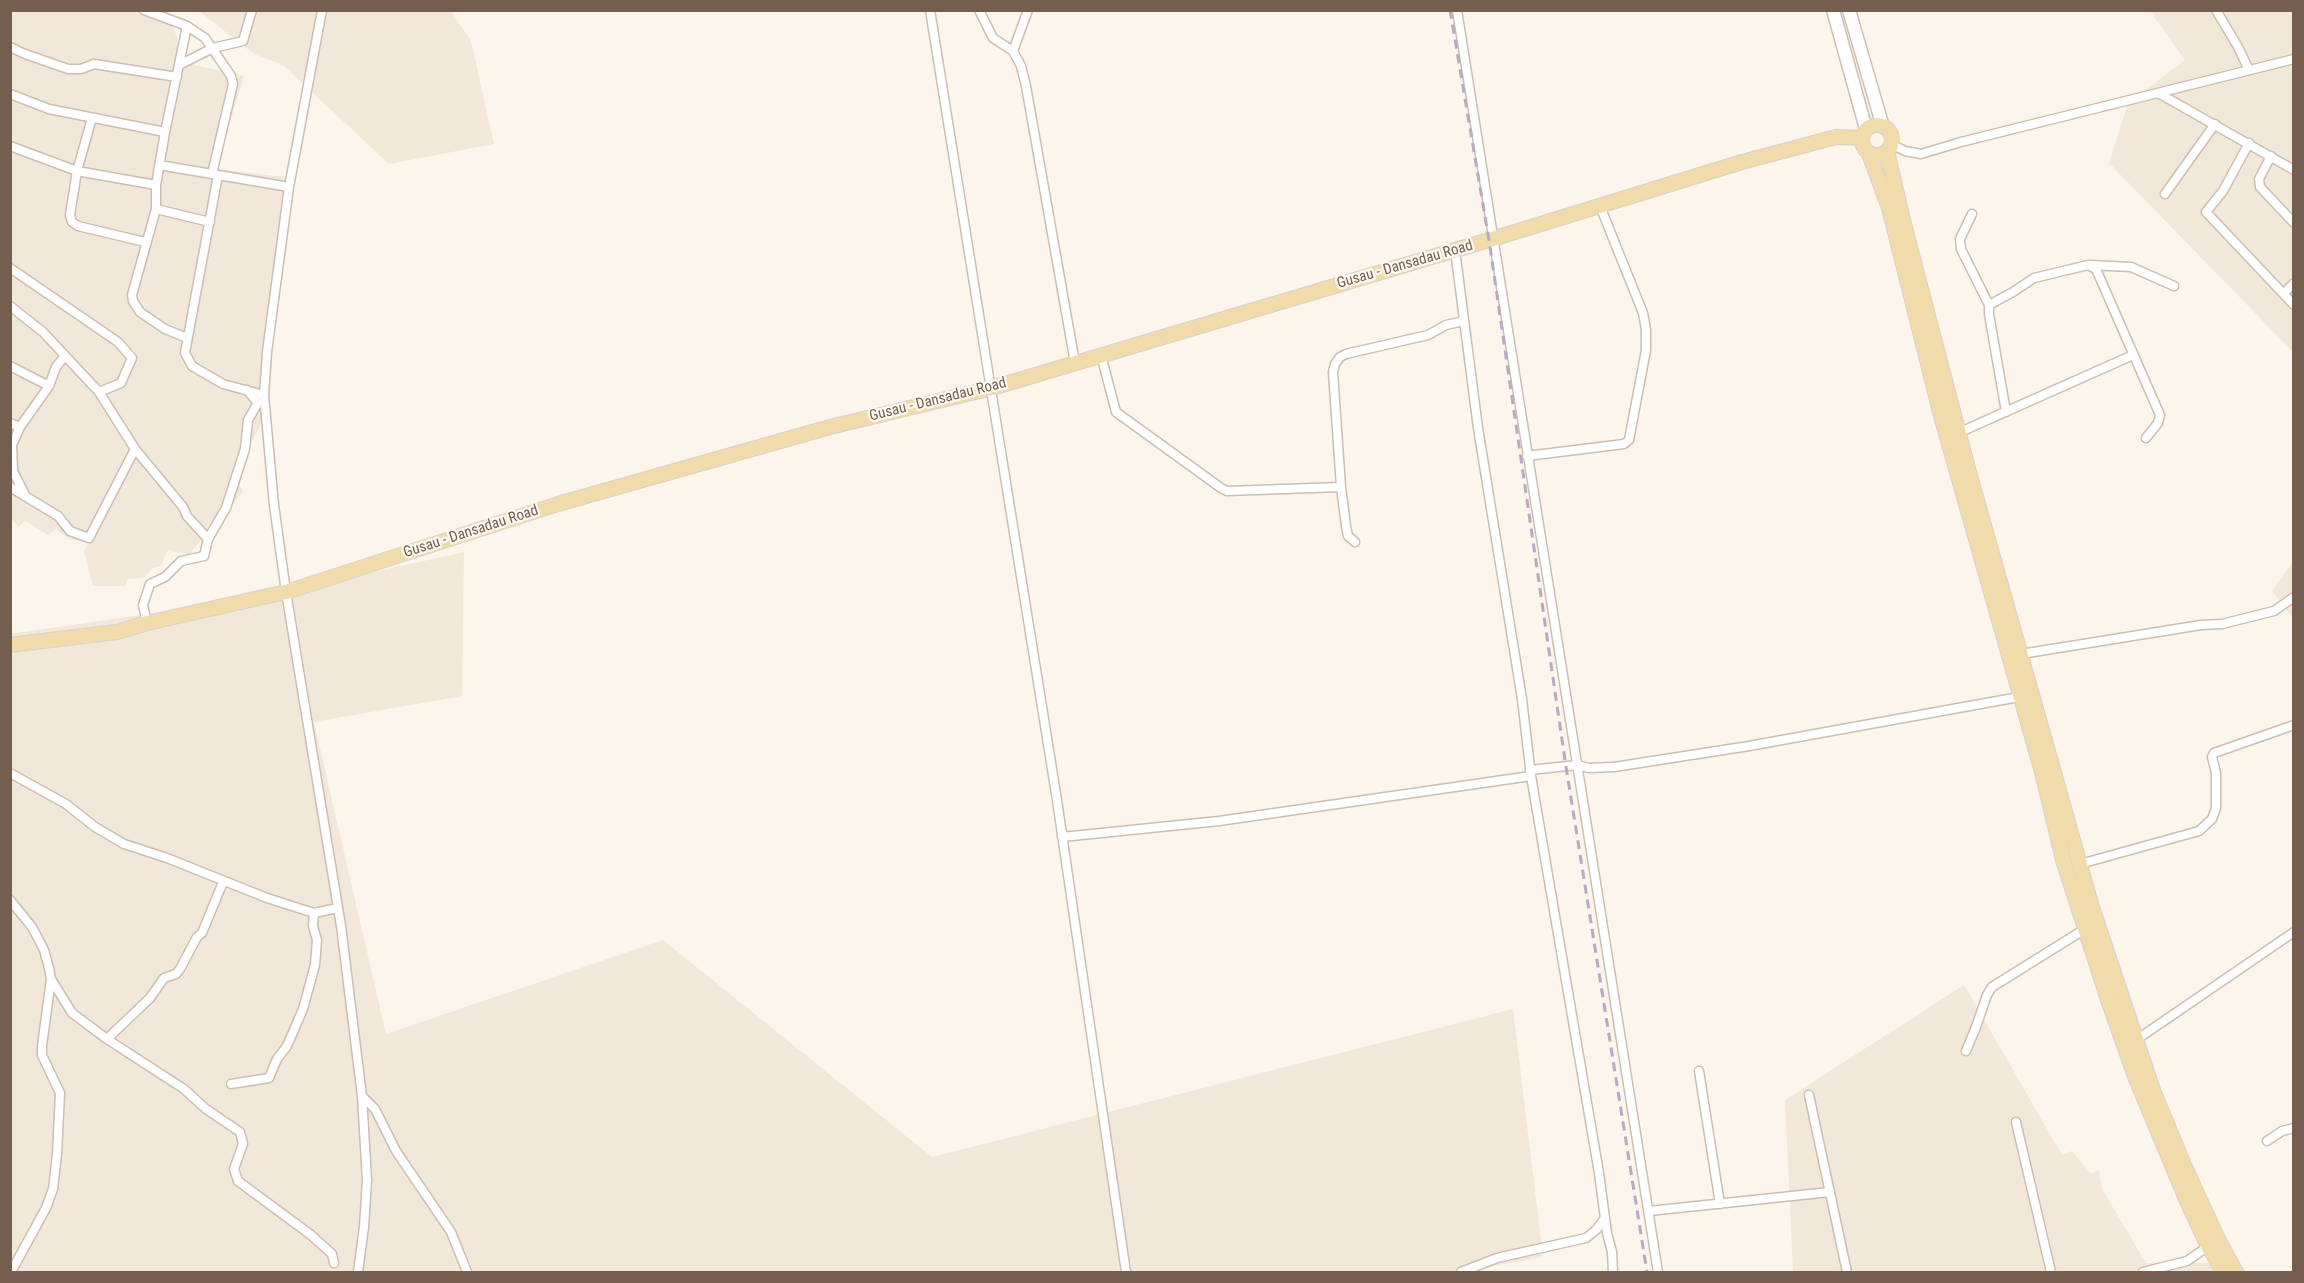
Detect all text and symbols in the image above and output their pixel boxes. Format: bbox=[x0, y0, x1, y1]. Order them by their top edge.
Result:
street label: Gusau - Dansadau Road bbox=[1335, 237, 1475, 293]
street label: Gusau - Dansadau Road bbox=[868, 374, 1008, 426]
street label: Gusau - Dansadau Road bbox=[401, 502, 541, 562]

